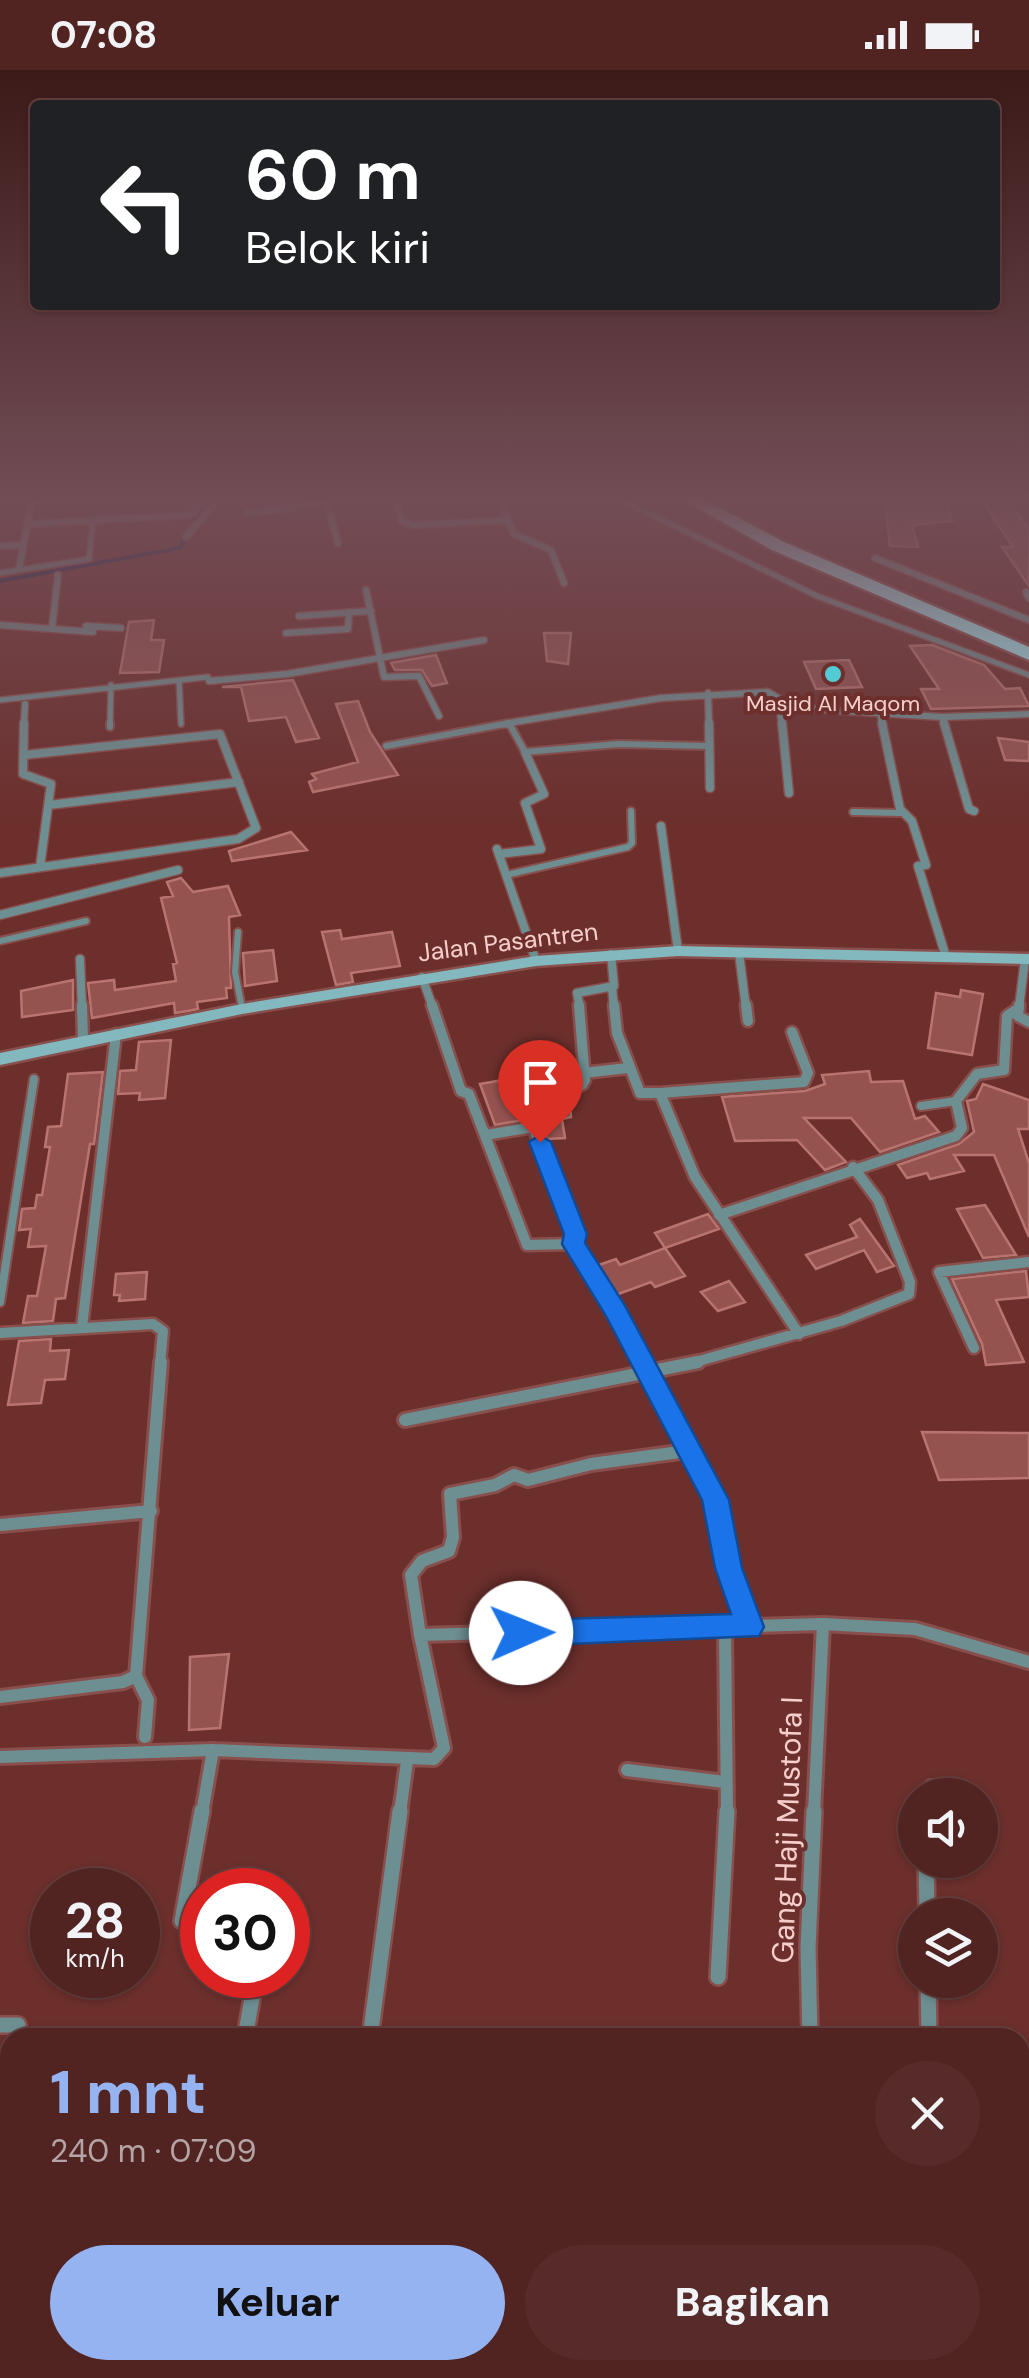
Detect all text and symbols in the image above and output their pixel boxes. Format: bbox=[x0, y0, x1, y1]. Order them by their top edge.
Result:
text: 07:08 bbox=[50, 10, 157, 60]
text: 60 m bbox=[245, 130, 421, 221]
icon: left bbox=[80, 140, 210, 270]
text: Belok kiri bbox=[245, 218, 430, 277]
marker: Masjid Al Maqom bbox=[822, 663, 844, 685]
place label: Masjid Al Maqom bbox=[746, 689, 920, 718]
street label: Jalan Pasantren bbox=[416, 915, 600, 969]
pin bbox=[498, 1040, 583, 1143]
icon: arrive bbox=[513, 1055, 568, 1110]
position arrow bbox=[469, 1581, 573, 1685]
street label: Gang Haji Mustofa I bbox=[763, 1696, 811, 1964]
map controls bbox=[898, 1778, 998, 1998]
button: sound bbox=[898, 1778, 998, 1878]
speed limit sign: 30 bbox=[180, 1868, 310, 1998]
text: 28 bbox=[65, 1888, 125, 1954]
button: layers bbox=[898, 1898, 998, 1998]
text: km/h bbox=[65, 1942, 125, 1975]
text: 1 mnt bbox=[50, 2053, 206, 2132]
button: close bbox=[875, 2061, 980, 2166]
text: 240 m · 07:09 bbox=[50, 2130, 257, 2172]
button: Keluar bbox=[50, 2245, 505, 2360]
button: Bagikan bbox=[525, 2245, 980, 2360]

